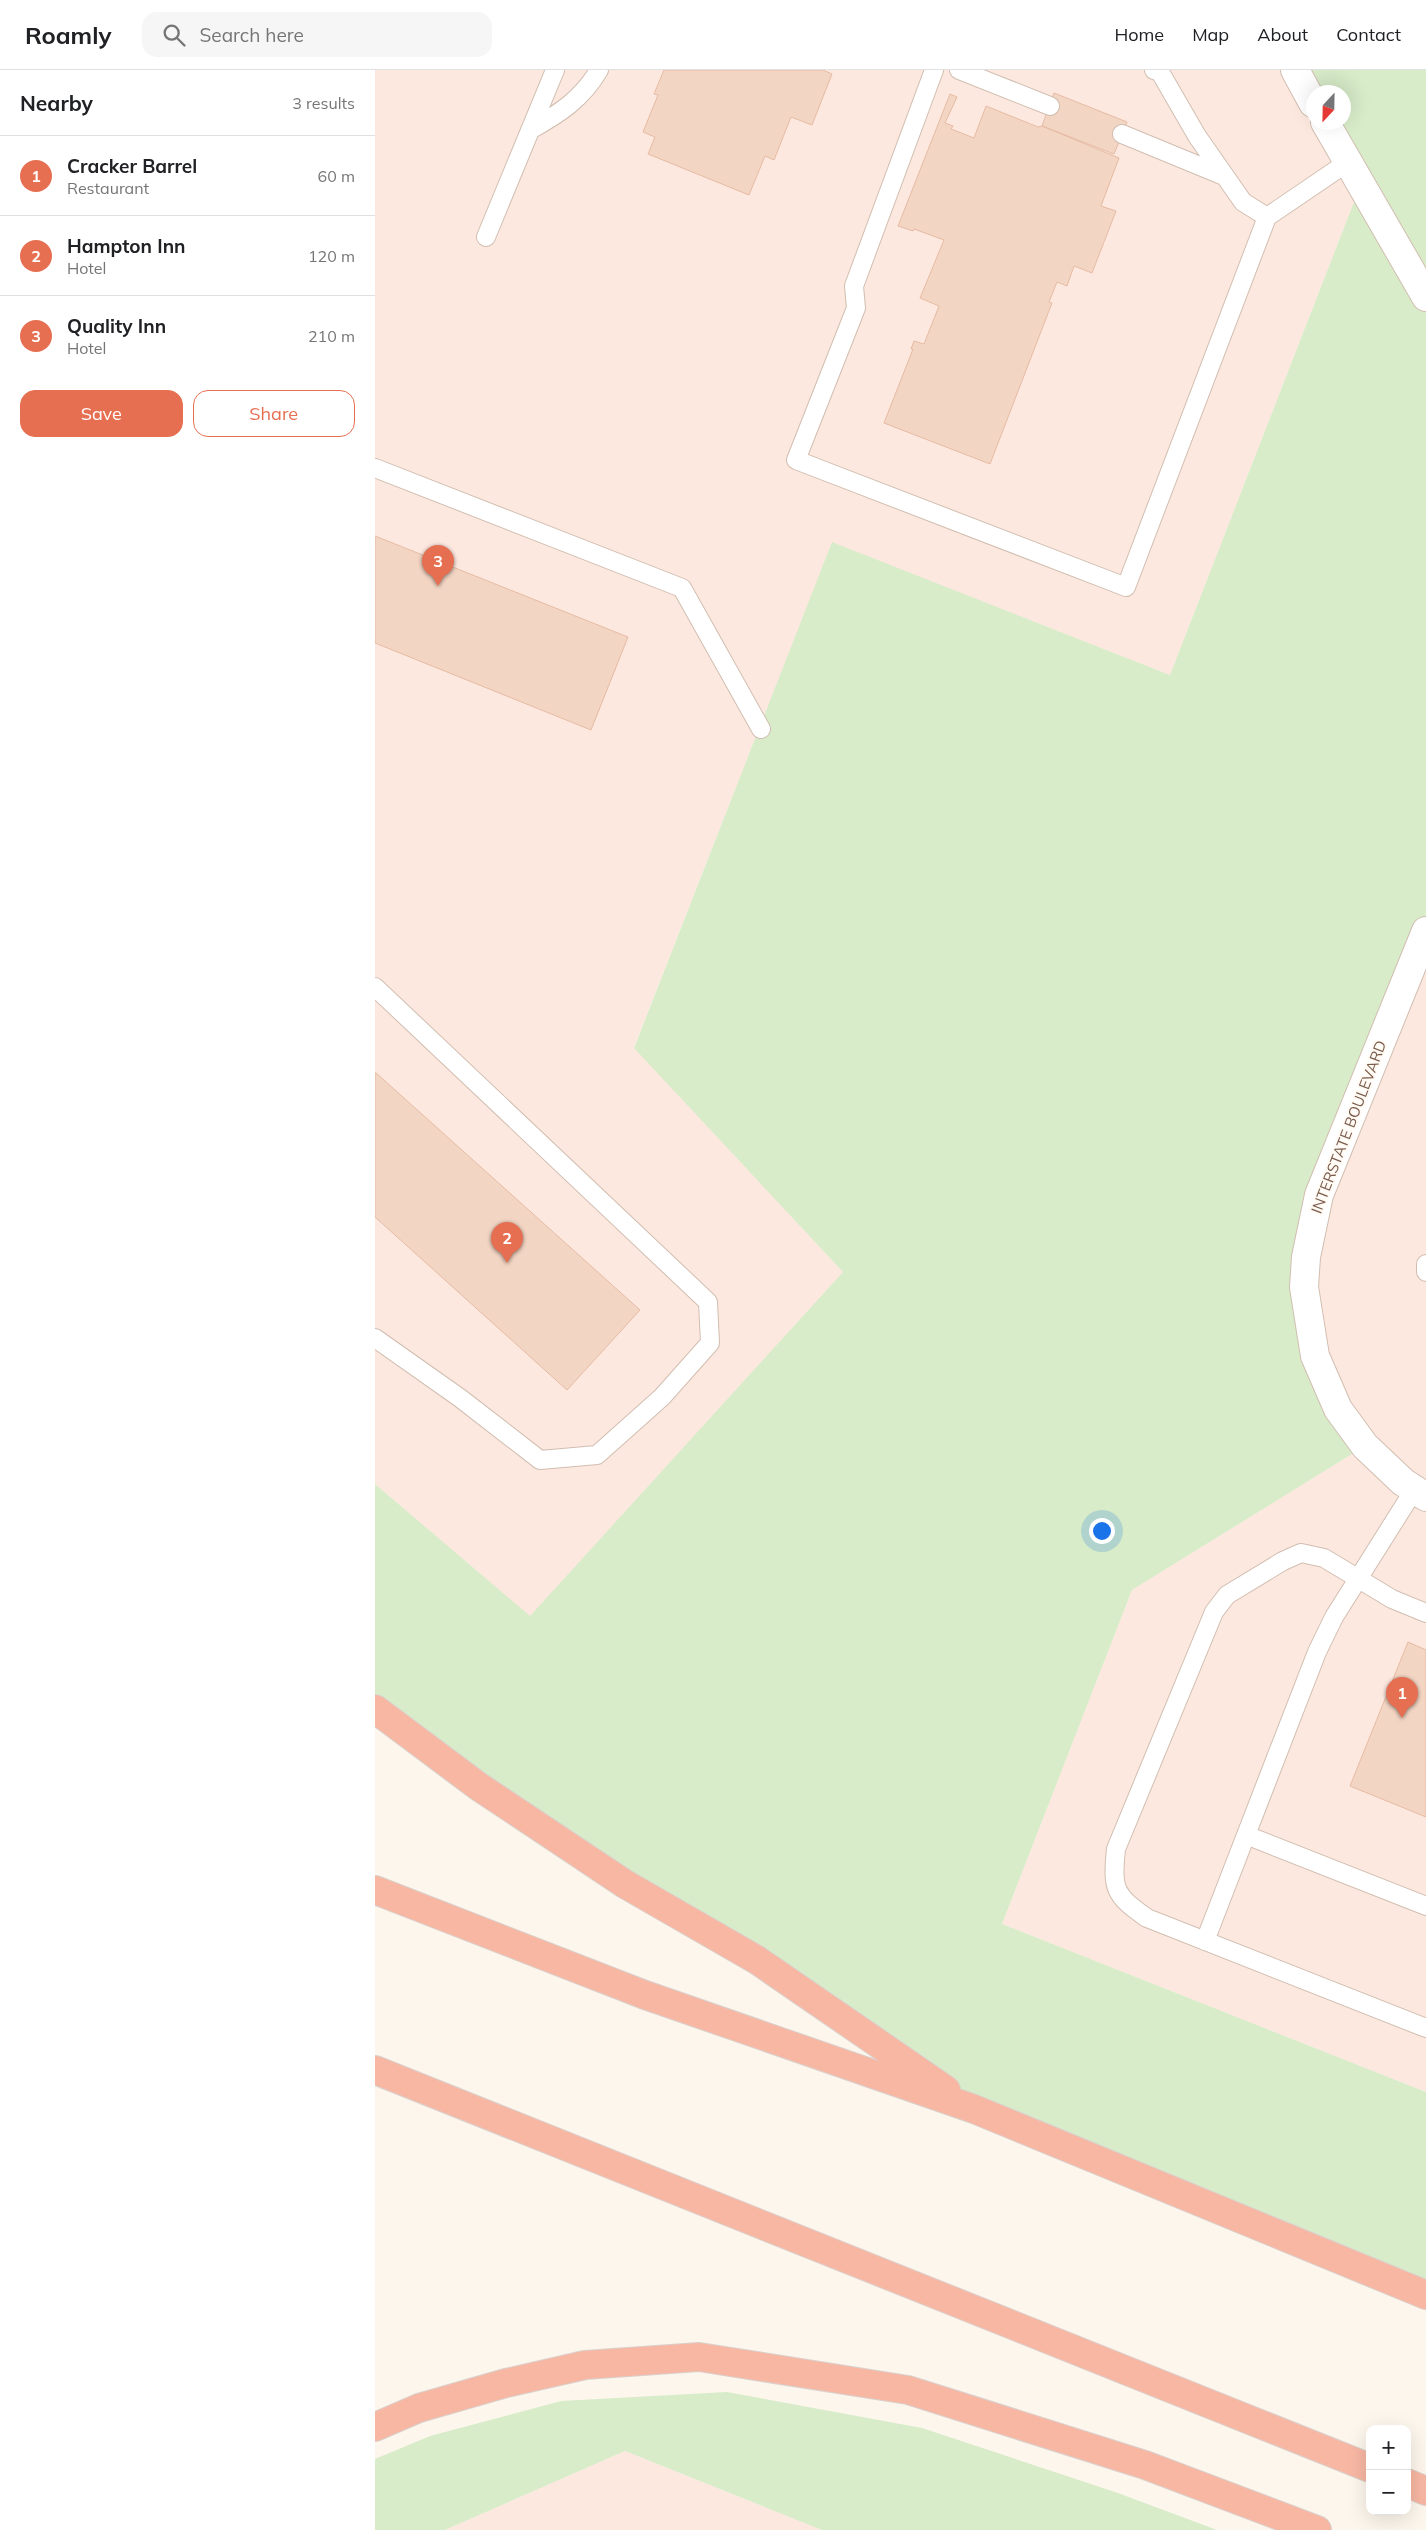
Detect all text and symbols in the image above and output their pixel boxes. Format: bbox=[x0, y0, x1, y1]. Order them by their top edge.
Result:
search box bbox=[142, 12, 492, 57]
text: Roamly bbox=[25, 20, 112, 50]
icon: search bbox=[160, 21, 188, 49]
text: Search here bbox=[200, 23, 304, 47]
text: Home bbox=[1114, 23, 1164, 46]
text: Map bbox=[1192, 23, 1229, 46]
text: About bbox=[1257, 23, 1308, 46]
text: Contact bbox=[1336, 23, 1401, 46]
north arrow bbox=[1306, 85, 1351, 130]
text: Nearby bbox=[20, 90, 93, 116]
text: 3 results bbox=[292, 93, 355, 113]
text: Cracker Barrel bbox=[67, 154, 197, 178]
text: 1 bbox=[31, 166, 41, 186]
text: 60 m bbox=[318, 166, 355, 186]
text: Restaurant bbox=[67, 178, 149, 198]
text: Hampton Inn bbox=[67, 234, 186, 258]
text: 2 bbox=[31, 246, 41, 266]
text: 120 m bbox=[308, 246, 355, 266]
text: Hotel bbox=[67, 258, 106, 278]
text: Quality Inn bbox=[67, 314, 166, 338]
text: 3 bbox=[31, 326, 41, 346]
text: 210 m bbox=[308, 326, 355, 346]
text: Hotel bbox=[67, 338, 106, 358]
button: Save bbox=[20, 390, 183, 437]
button: Share bbox=[193, 390, 355, 437]
pin: 3 bbox=[422, 545, 454, 586]
street label: INTERSTATE BOULEVARD bbox=[1307, 1038, 1390, 1216]
pin: 2 bbox=[491, 1222, 523, 1263]
your location bbox=[1089, 1518, 1115, 1544]
pin: 1 bbox=[1386, 1677, 1418, 1718]
map controls bbox=[1366, 2425, 1411, 2515]
button: + bbox=[1366, 2425, 1411, 2470]
button: − bbox=[1366, 2470, 1411, 2515]

